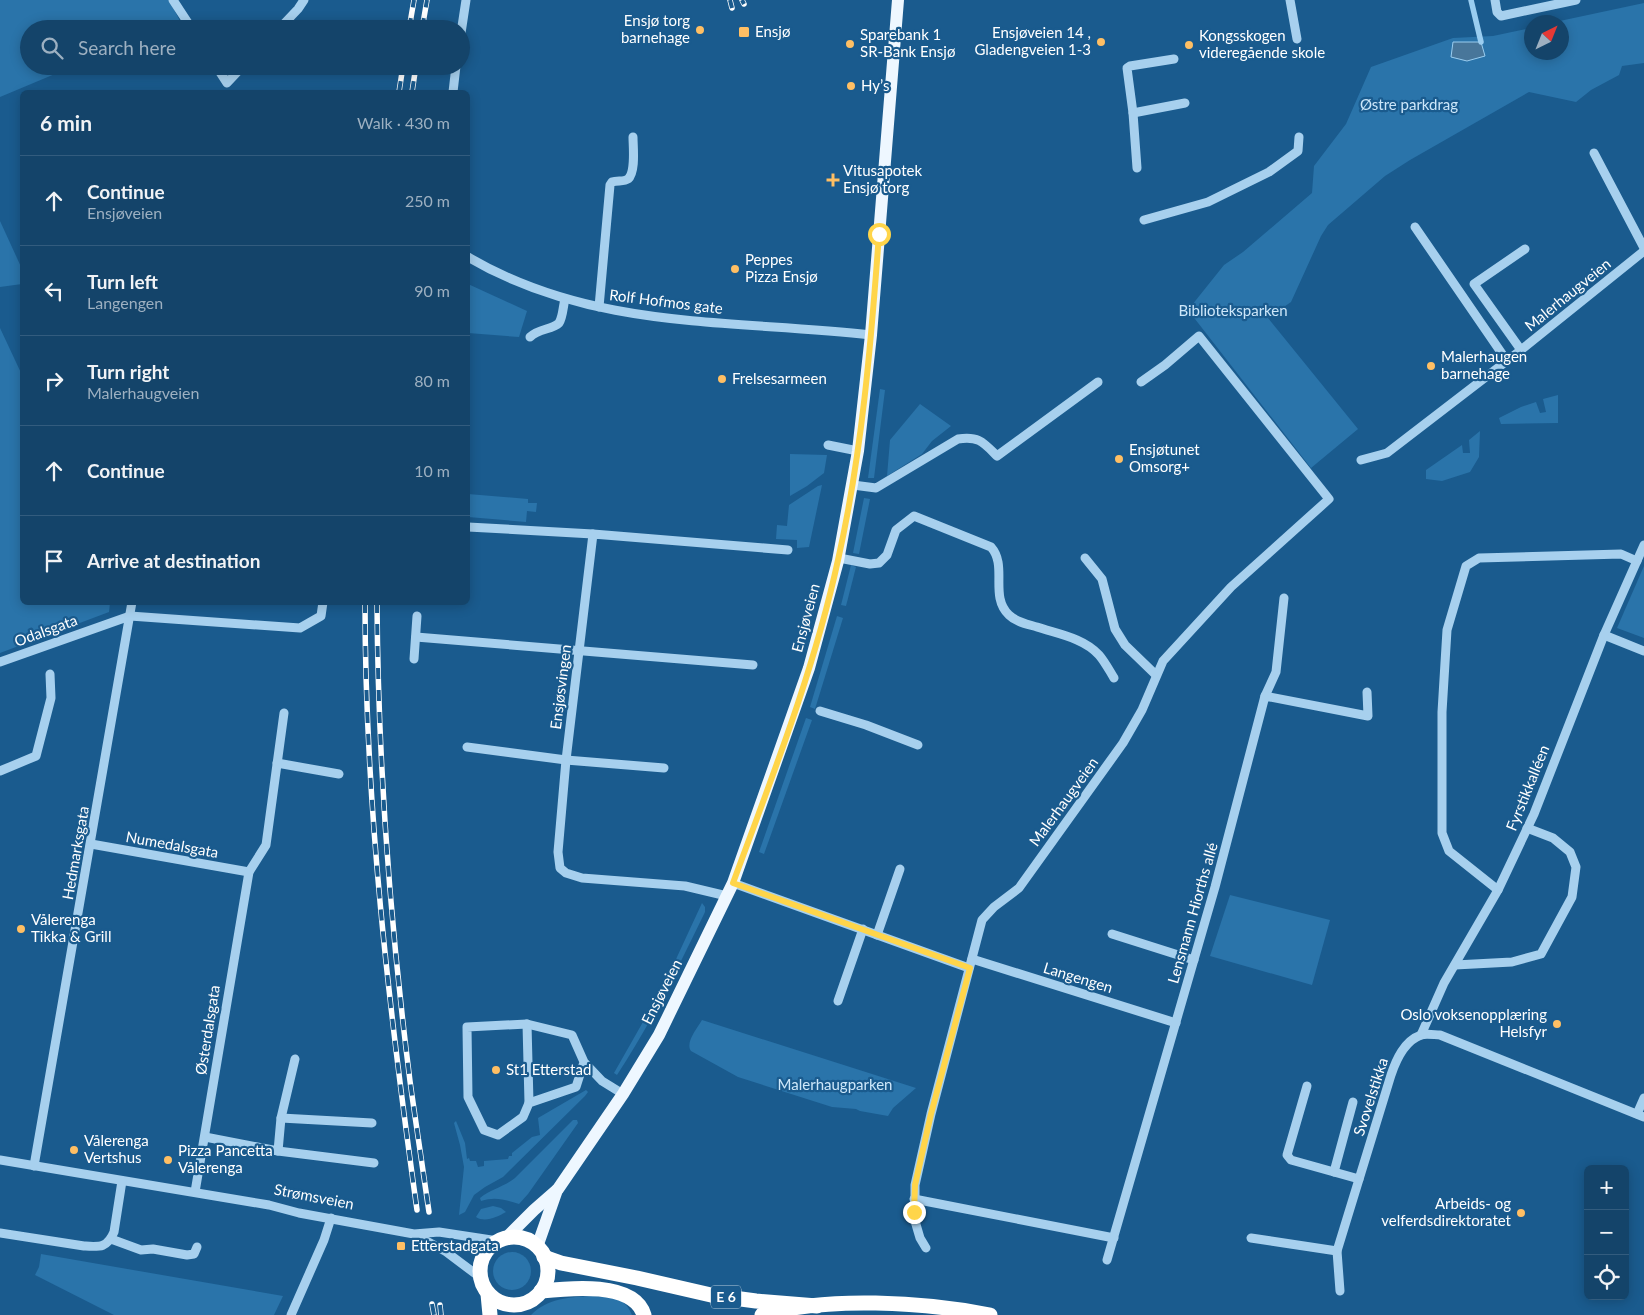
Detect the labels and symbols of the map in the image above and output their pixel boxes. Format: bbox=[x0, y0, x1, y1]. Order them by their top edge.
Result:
place label: Ensjø torg barnehage bbox=[621, 11, 690, 46]
north arrow bbox=[1524, 15, 1569, 60]
place label: Ensjø bbox=[755, 22, 791, 40]
place label: Ensjøveien 14 , Gladengveien 1-3 bbox=[974, 23, 1091, 58]
marker: Ensjø torg barnehage bbox=[694, 24, 706, 36]
marker: Ensjø bbox=[737, 25, 751, 39]
place label: Sparebank 1 SR-Bank Ensjø bbox=[860, 25, 956, 60]
place label: Kongsskogen videregående skole bbox=[1199, 26, 1325, 61]
marker: Ensjøveien 14 , Gladengveien 1-3 bbox=[1095, 36, 1107, 48]
marker: Sparebank 1 SR-Bank Ensjø bbox=[844, 38, 856, 50]
marker: Kongsskogen videregående skole bbox=[1183, 39, 1195, 51]
place label: Hy’s bbox=[861, 76, 889, 94]
marker: Hy’s bbox=[845, 80, 857, 92]
park label: Østre parkdrag bbox=[1360, 95, 1458, 113]
place label: Vitusapotek Ensjø torg bbox=[843, 161, 922, 196]
marker: Vitusapotek Ensjø torg bbox=[827, 174, 839, 186]
route start bbox=[868, 223, 891, 246]
place label: Peppes Pizza Ensjø bbox=[745, 250, 818, 285]
street label: Malerhaugveien bbox=[1521, 254, 1614, 334]
marker: Peppes Pizza Ensjø bbox=[729, 263, 741, 275]
street label: Rolf Hofmos gate bbox=[608, 285, 724, 317]
park label: Biblioteksparken bbox=[1178, 301, 1288, 319]
place label: Malerhaugen barnehage bbox=[1441, 347, 1527, 382]
marker: Malerhaugen barnehage bbox=[1425, 360, 1437, 372]
place label: Frelsesarmeen bbox=[732, 369, 827, 387]
marker: Frelsesarmeen bbox=[716, 373, 728, 385]
place label: Ensjøtunet Omsorg+ bbox=[1129, 440, 1200, 475]
marker: Ensjøtunet Omsorg+ bbox=[1113, 453, 1125, 465]
street label: Ensjøveien bbox=[787, 581, 823, 654]
street label: Odalsgata bbox=[12, 610, 80, 650]
street label: Ensjøsvingen bbox=[546, 643, 574, 730]
street label: Fyrstikkalléen bbox=[1502, 742, 1552, 833]
street label: Malerhaugveien bbox=[1025, 753, 1101, 849]
street label: Hedmarksgata bbox=[58, 805, 92, 901]
street label: Numedalsgata bbox=[124, 827, 220, 861]
street label: Lensmann Hiorths allé bbox=[1163, 840, 1221, 985]
place label: Vålerenga Tikka & Grill bbox=[31, 910, 111, 945]
marker: Vålerenga Tikka & Grill bbox=[15, 923, 27, 935]
street label: Ensjøveien bbox=[637, 956, 685, 1027]
street label: Langengen bbox=[1041, 958, 1115, 996]
street label: Østerdalsgata bbox=[191, 984, 223, 1076]
place label: Oslo voksenopplæring Helsfyr bbox=[1400, 1005, 1548, 1040]
marker: Oslo voksenopplæring Helsfyr bbox=[1551, 1018, 1563, 1030]
street label: Svovelstikka bbox=[1349, 1055, 1391, 1138]
place label: St1 Etterstad bbox=[506, 1060, 591, 1078]
marker: St1 Etterstad bbox=[490, 1064, 502, 1076]
park label: Malerhaugparken bbox=[778, 1075, 892, 1093]
place label: Vålerenga Vertshus bbox=[84, 1131, 149, 1166]
place label: Pizza Pancetta Vålerenga bbox=[178, 1141, 273, 1176]
marker: Vålerenga Vertshus bbox=[68, 1144, 80, 1156]
marker: Pizza Pancetta Vålerenga bbox=[162, 1154, 174, 1166]
street label: Strømsveien bbox=[273, 1179, 356, 1213]
place label: Arbeids- og velferdsdirektoratet bbox=[1381, 1194, 1512, 1229]
route end bbox=[903, 1201, 926, 1224]
marker: Arbeids- og velferdsdirektoratet bbox=[1515, 1207, 1527, 1219]
place label: Etterstadgata bbox=[411, 1236, 499, 1254]
marker: Etterstadgata bbox=[395, 1240, 407, 1252]
road number: E 6 bbox=[711, 1285, 741, 1308]

